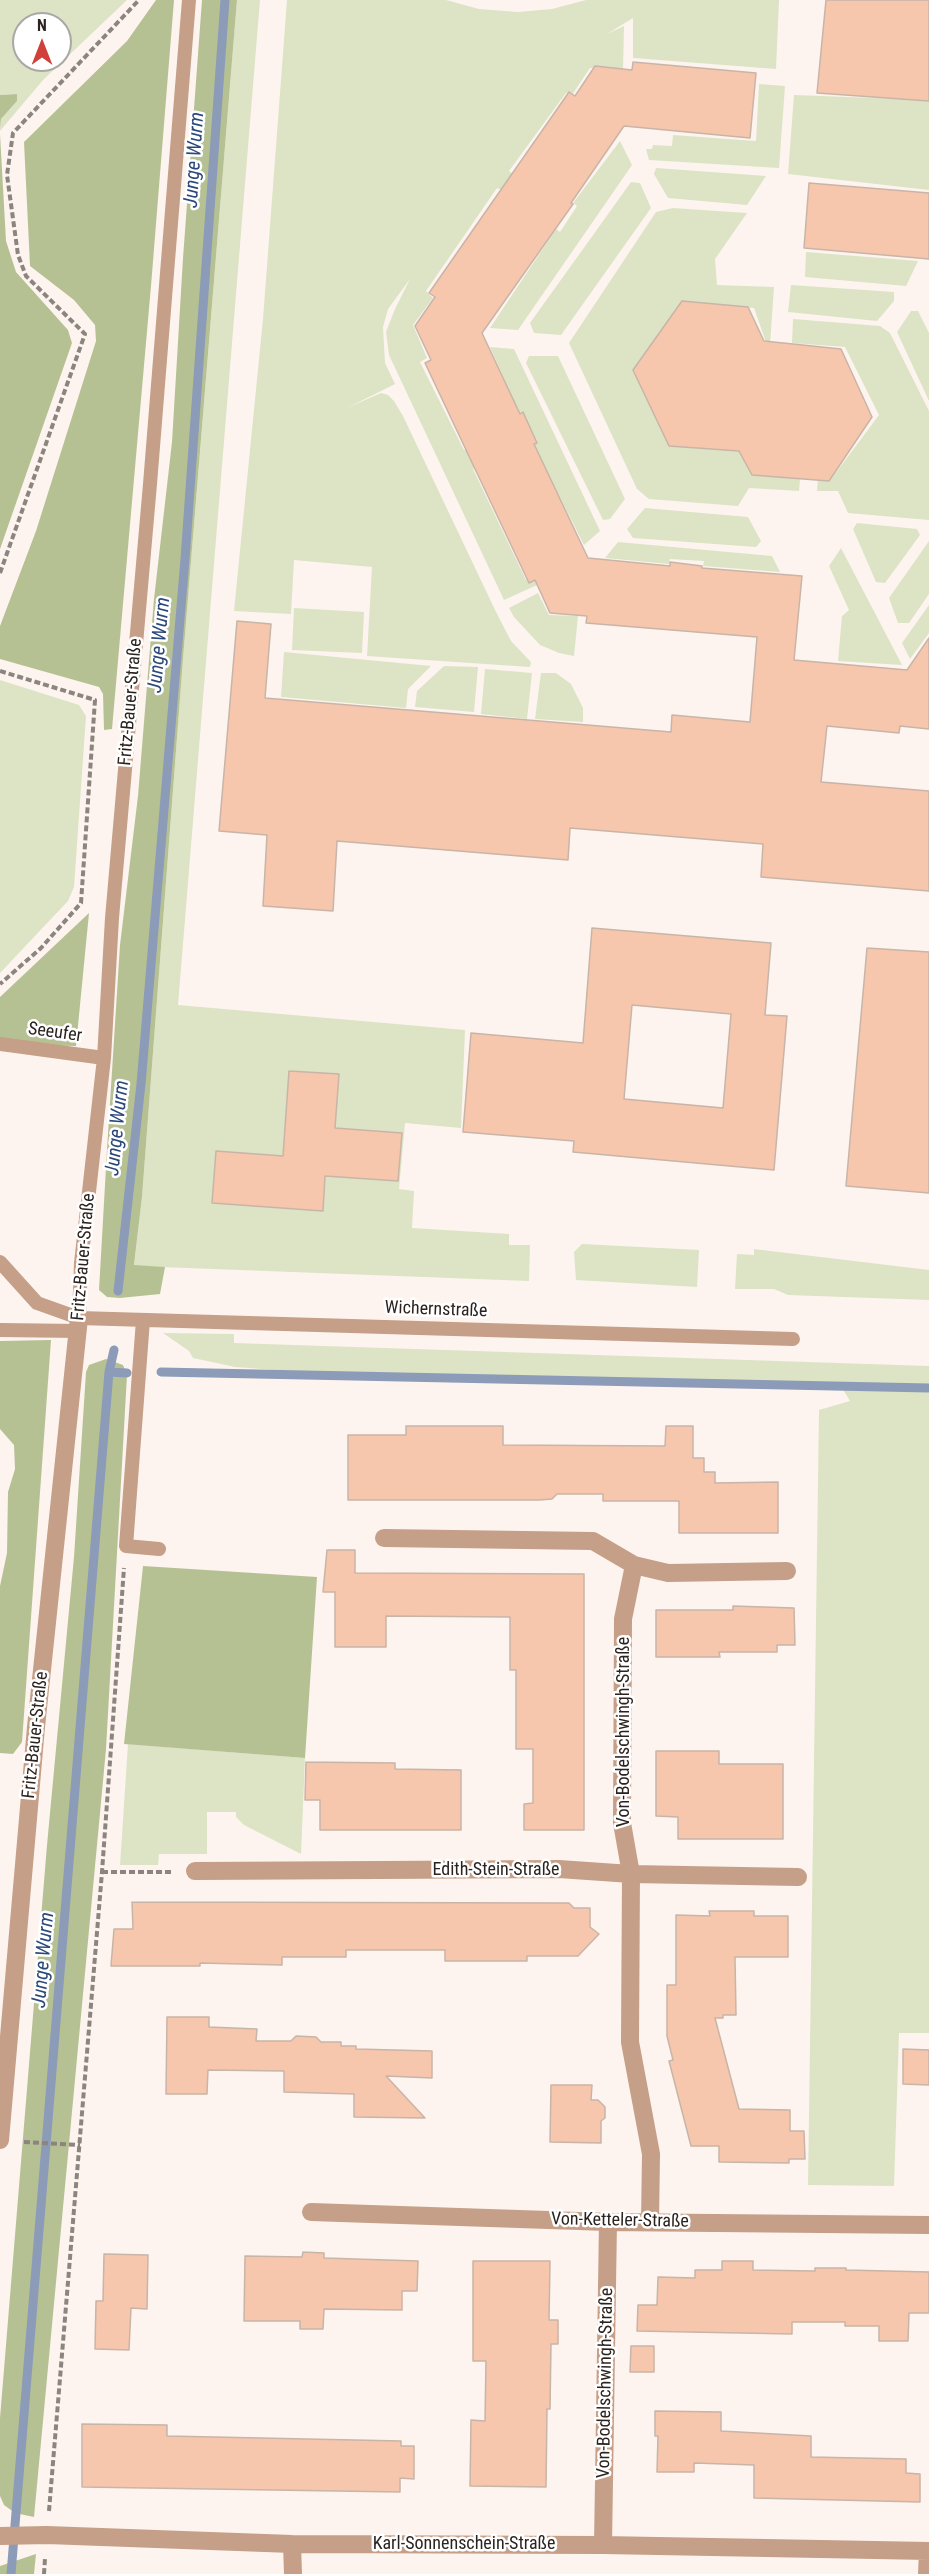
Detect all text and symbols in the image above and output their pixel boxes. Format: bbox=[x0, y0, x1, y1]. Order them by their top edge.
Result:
north arrow bbox=[12, 12, 72, 72]
text: N bbox=[37, 16, 47, 35]
water label: Junge Wurm bbox=[180, 111, 210, 209]
water label: Junge Wurm bbox=[144, 596, 176, 694]
street label: Fritz-Bauer-Straße bbox=[115, 638, 147, 766]
street label: Seeufer bbox=[27, 1019, 83, 1047]
water label: Junge Wurm bbox=[101, 1079, 135, 1177]
street label: Fritz-Bauer-Straße bbox=[68, 1193, 100, 1321]
street label: Wichernstraße bbox=[384, 1297, 488, 1323]
street label: Von-Bodelschwingh-Straße bbox=[613, 1637, 635, 1827]
street label: Fritz-Bauer-Straße bbox=[19, 1670, 53, 1800]
street label: Edith-Stein-Straße bbox=[433, 1859, 559, 1881]
water label: Junge Wurm bbox=[28, 1911, 60, 2009]
street label: Von-Ketteler-Straße bbox=[551, 2209, 689, 2233]
street label: Von-Bodelschwingh-Straße bbox=[594, 2288, 618, 2478]
street label: Karl-Sonnenschein-Straße bbox=[373, 2533, 555, 2555]

